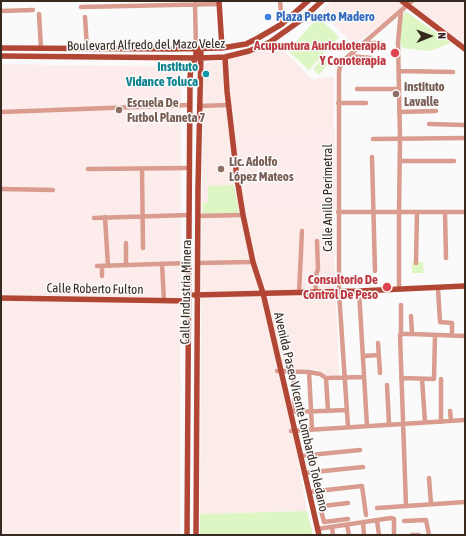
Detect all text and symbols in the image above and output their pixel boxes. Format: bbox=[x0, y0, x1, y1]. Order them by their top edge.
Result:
place label: Plaza Puerto Madero bbox=[276, 9, 375, 25]
marker: Plaza Puerto Madero bbox=[263, 12, 273, 22]
north arrow bbox=[410, 16, 450, 56]
text: N bbox=[436, 32, 448, 39]
street label: Boulevard Alfredo del Mazo Velez bbox=[67, 36, 225, 54]
place label: Acupuntura Auriculoterapia Y Conoterapia bbox=[254, 38, 386, 69]
marker: Acupuntura Auriculoterapia Y Conoterapia bbox=[389, 47, 401, 59]
place label: Instituto Vidance Toluca bbox=[126, 59, 198, 90]
marker: Instituto Vidance Toluca bbox=[201, 69, 211, 79]
place label: Instituto Lavalle bbox=[404, 79, 445, 110]
marker: Instituto Lavalle bbox=[391, 89, 401, 99]
place label: Escuela De Futbol Planeta 7 bbox=[127, 95, 205, 126]
marker: Escuela De Futbol Planeta 7 bbox=[114, 105, 124, 115]
street label: Calle Anillo Perimetral bbox=[320, 144, 336, 252]
place label: Lic. Adolfo López Mateos bbox=[229, 154, 294, 185]
marker: Lic. Adolfo López Mateos bbox=[216, 164, 226, 174]
street label: Calle Industria Minera bbox=[177, 239, 195, 345]
place label: Consultorio De Control De Peso bbox=[303, 272, 378, 303]
street label: Calle Roberto Fulton bbox=[46, 280, 144, 298]
marker: Consultorio De Control De Peso bbox=[381, 281, 393, 293]
street label: Avenida Paseo Vicente Lombardo Toledano bbox=[270, 311, 332, 513]

